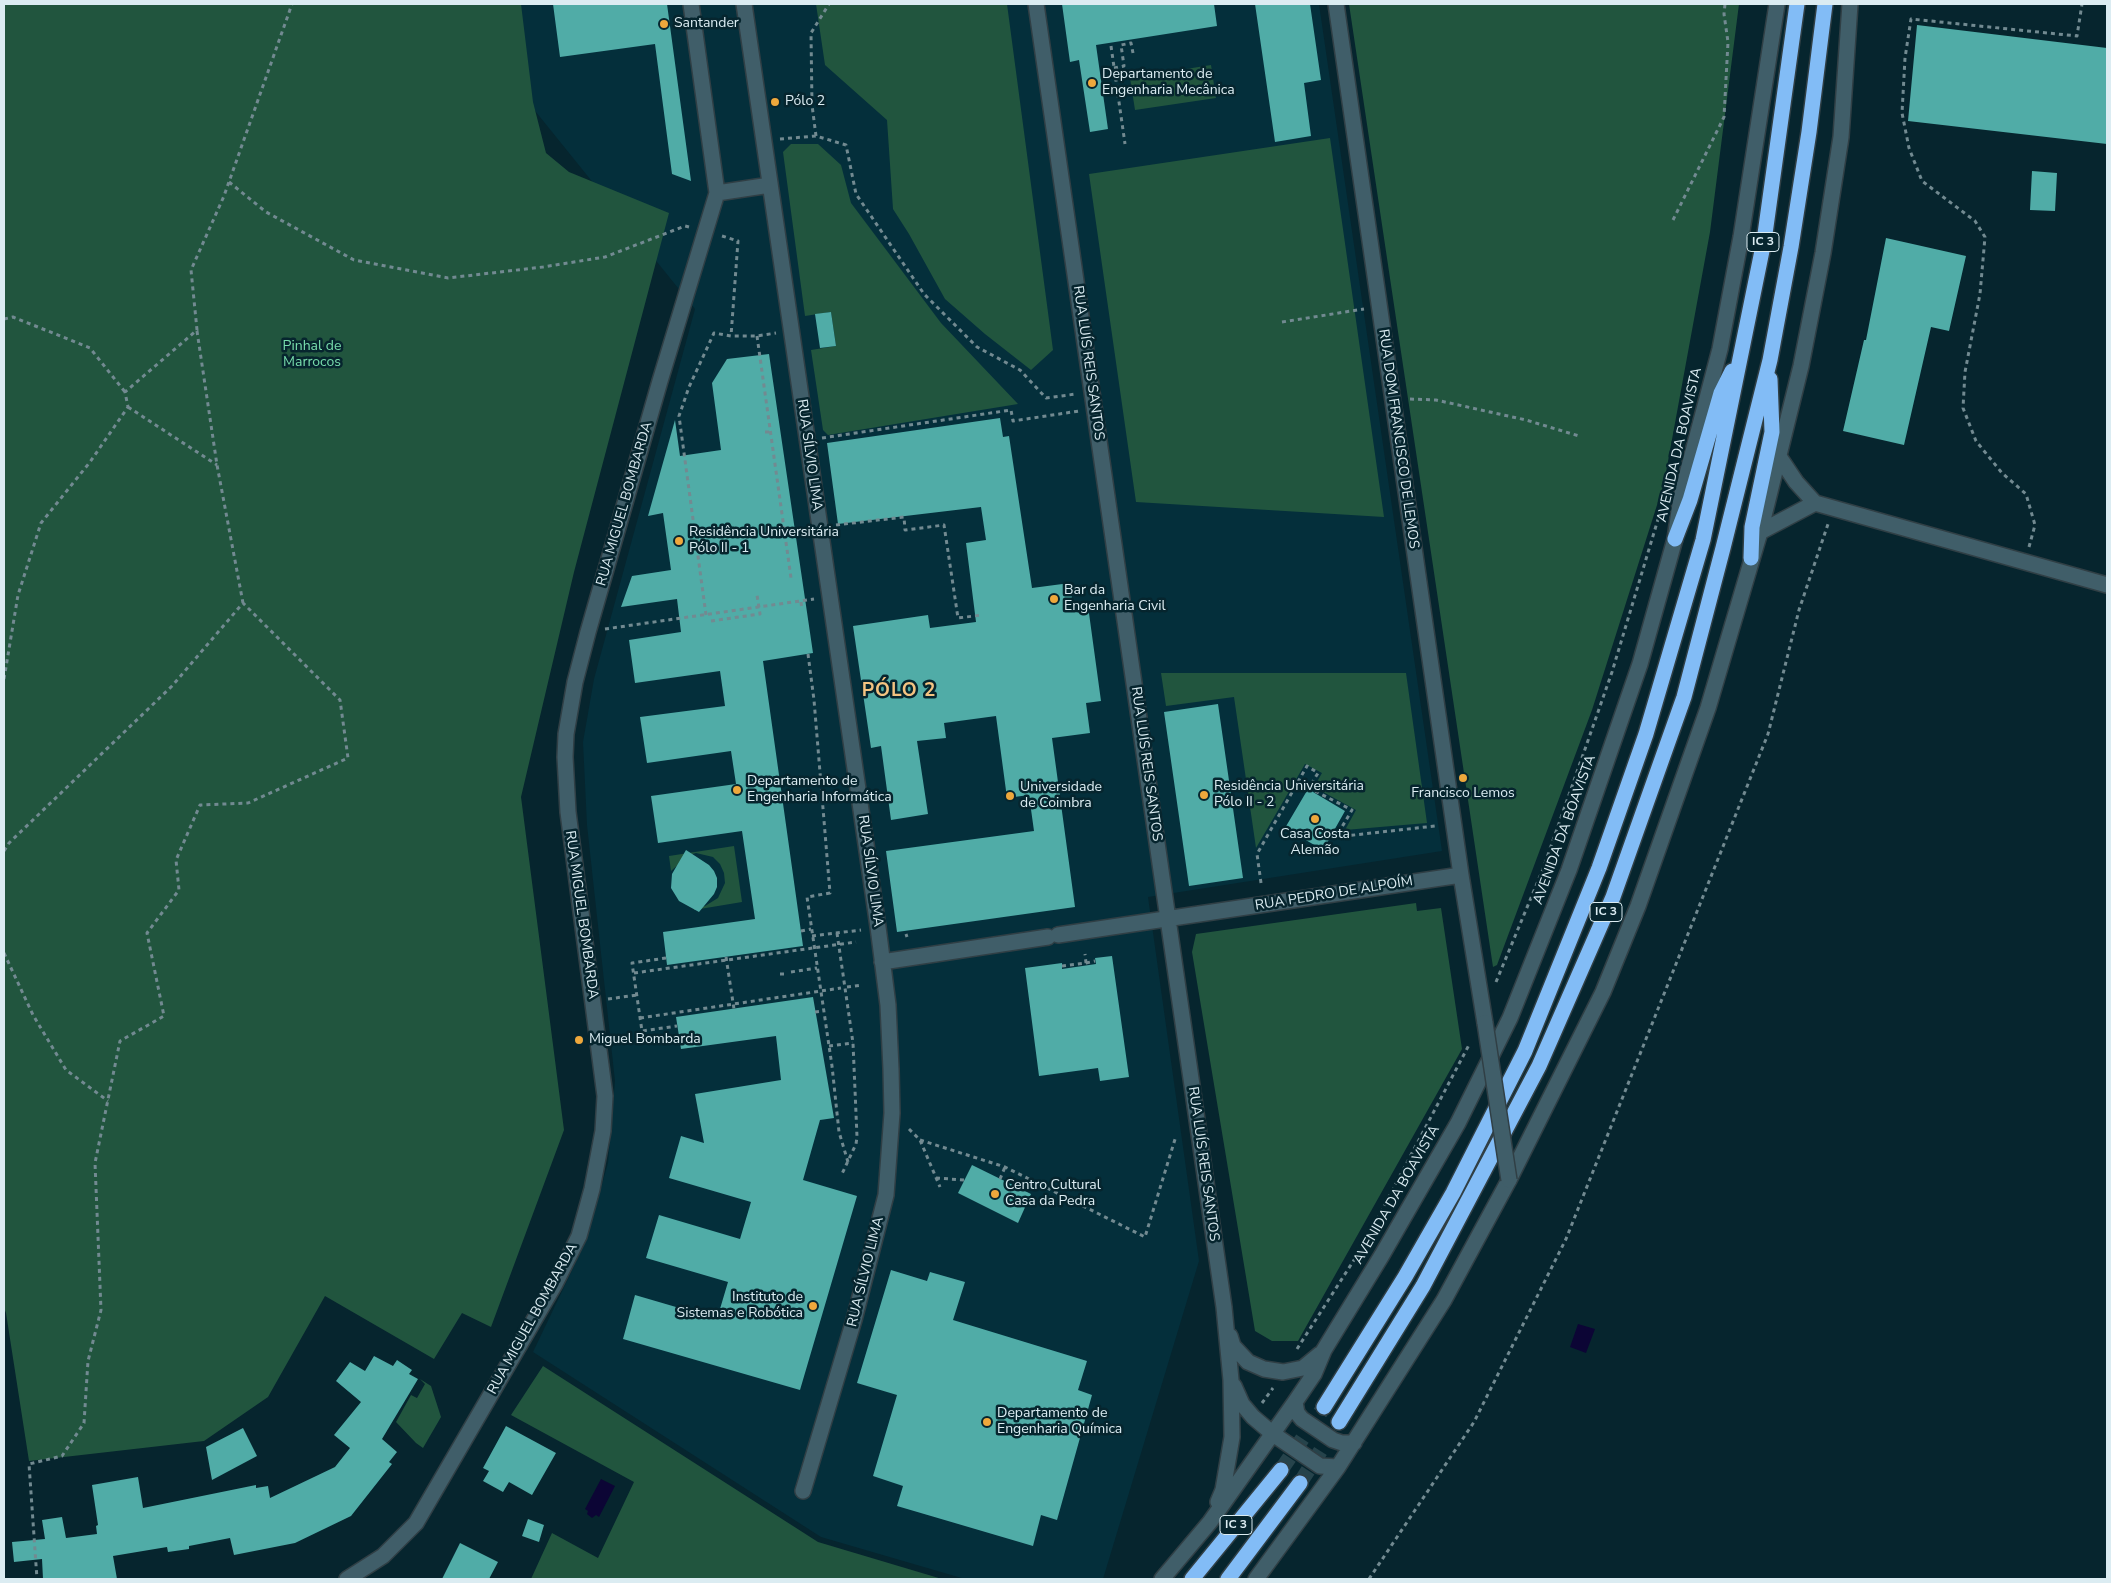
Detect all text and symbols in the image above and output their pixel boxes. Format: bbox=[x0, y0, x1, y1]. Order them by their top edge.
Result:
place label: Santander bbox=[674, 16, 739, 32]
marker: Santander bbox=[658, 18, 670, 30]
place label: Departamento de Engenharia Mecânica bbox=[1102, 67, 1235, 100]
marker: Departamento de Engenharia Mecânica bbox=[1086, 77, 1098, 89]
place label: Pólo 2 bbox=[785, 94, 825, 110]
marker: Pólo 2 bbox=[769, 96, 781, 108]
road number: IC 3 bbox=[1747, 232, 1779, 252]
street label: RUA LUÍS REIS SANTOS bbox=[1069, 285, 1107, 441]
street label: RUA DOM FRANCISCO DE LEMOS bbox=[1374, 328, 1422, 550]
park label: Pinhal de Marrocos bbox=[283, 339, 341, 372]
street label: AVENIDA DA BOAVISTA bbox=[1654, 366, 1706, 524]
street label: RUA SÍLVIO LIMA bbox=[793, 398, 825, 512]
street label: RUA MIGUEL BOMBARDA bbox=[593, 420, 657, 588]
place label: Residência Universitária Pólo II - 1 bbox=[689, 525, 839, 558]
marker: Residência Universitária Pólo II - 1 bbox=[673, 535, 685, 547]
place label: Bar da Engenharia Civil bbox=[1064, 583, 1166, 616]
marker: Bar da Engenharia Civil bbox=[1048, 593, 1060, 605]
district label: PÓLO 2 bbox=[861, 680, 937, 702]
street label: RUA LUÍS REIS SANTOS bbox=[1127, 686, 1165, 842]
street label: AVENIDA DA BOAVISTA bbox=[1530, 753, 1600, 907]
marker: Francisco Lemos bbox=[1457, 772, 1469, 784]
place label: Departamento de Engenharia Informática bbox=[747, 774, 892, 806]
place label: Residência Universitária Pólo II - 2 bbox=[1214, 779, 1364, 812]
place label: Universidade de Coimbra bbox=[1020, 780, 1102, 812]
marker: Departamento de Engenharia Informática bbox=[731, 784, 743, 796]
place label: Francisco Lemos bbox=[1411, 786, 1515, 802]
marker: Residência Universitária Pólo II - 2 bbox=[1198, 789, 1210, 801]
marker: Universidade de Coimbra bbox=[1004, 790, 1016, 802]
marker: Casa Costa Alemão bbox=[1309, 813, 1321, 825]
street label: RUA SÍLVIO LIMA bbox=[854, 814, 886, 928]
place label: Casa Costa Alemão bbox=[1280, 827, 1350, 860]
street label: RUA MIGUEL BOMBARDA bbox=[561, 830, 601, 1000]
street label: RUA PEDRO DE ALPOÍM bbox=[1254, 873, 1414, 915]
road number: IC 3 bbox=[1590, 902, 1622, 922]
place label: Miguel Bombarda bbox=[589, 1032, 701, 1048]
marker: Miguel Bombarda bbox=[573, 1034, 585, 1046]
street label: RUA LUÍS REIS SANTOS bbox=[1184, 1086, 1222, 1242]
street label: AVENIDA DA BOAVISTA bbox=[1350, 1122, 1444, 1268]
place label: Centro Cultural Casa da Pedra bbox=[1005, 1178, 1101, 1210]
marker: Centro Cultural Casa da Pedra bbox=[989, 1188, 1001, 1200]
street label: RUA SÍLVIO LIMA bbox=[844, 1215, 888, 1329]
street label: RUA MIGUEL BOMBARDA bbox=[484, 1241, 582, 1397]
place label: Instituto de Sistemas e Robótica bbox=[677, 1290, 803, 1322]
marker: Instituto de Sistemas e Robótica bbox=[807, 1300, 819, 1312]
place label: Departamento de Engenharia Química bbox=[997, 1406, 1122, 1438]
marker: Departamento de Engenharia Química bbox=[981, 1416, 993, 1428]
road number: IC 3 bbox=[1220, 1516, 1252, 1534]

